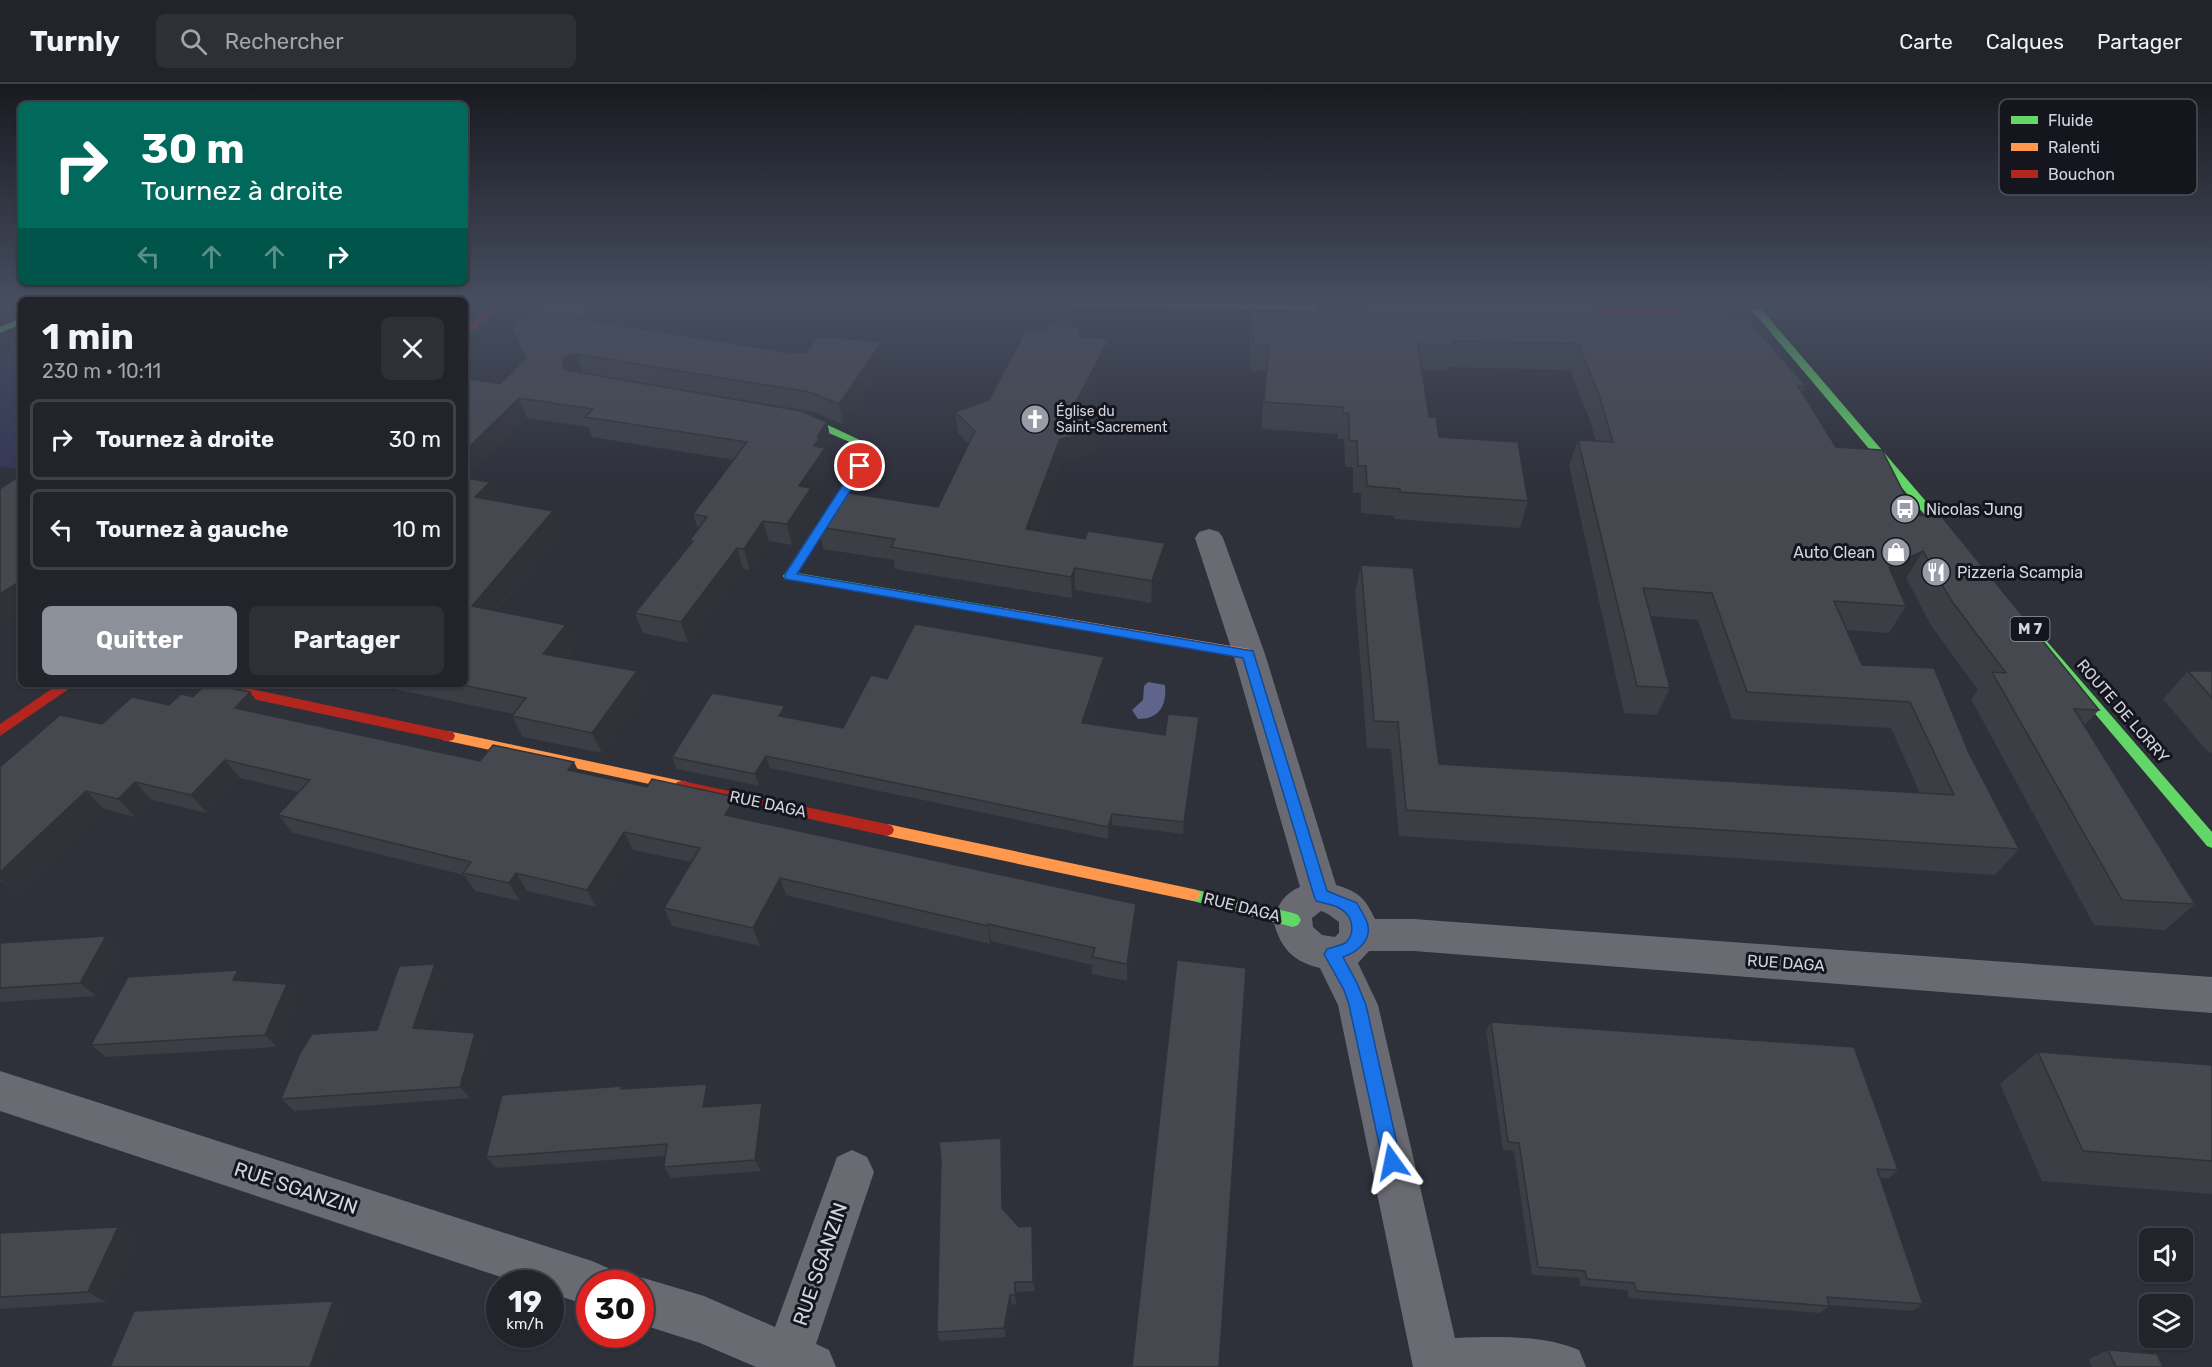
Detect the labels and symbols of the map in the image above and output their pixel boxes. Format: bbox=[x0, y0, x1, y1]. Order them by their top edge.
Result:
legend bbox=[1999, 99, 2197, 195]
text: Fluide bbox=[2048, 111, 2093, 130]
text: Ralenti bbox=[2048, 138, 2100, 157]
text: Bouchon bbox=[2048, 165, 2115, 184]
place label: Église du Saint-Sacrement bbox=[1056, 402, 1168, 436]
church icon: Église du Saint-Sacrement bbox=[1019, 403, 1051, 435]
pin bbox=[834, 440, 885, 491]
bus stop icon: Nicolas Jung bbox=[1889, 493, 1921, 525]
place label: Nicolas Jung bbox=[1926, 500, 2023, 519]
shop icon: Auto Clean bbox=[1880, 536, 1912, 568]
place label: Auto Clean bbox=[1793, 543, 1875, 562]
restaurant icon: Pizzeria Scampia bbox=[1920, 556, 1952, 588]
place label: Pizzeria Scampia bbox=[1957, 563, 2083, 582]
road number: M 7 bbox=[2010, 617, 2050, 641]
street label: ROUTE DE LORRY bbox=[2073, 655, 2173, 767]
street label: RUE DAGA bbox=[728, 787, 808, 821]
street label: RUE DAGA bbox=[1202, 888, 1282, 926]
street label: RUE DAGA bbox=[1746, 951, 1826, 975]
position arrow bbox=[1360, 1130, 1424, 1194]
street label: RUE SGANZIN bbox=[231, 1157, 361, 1219]
street label: RUE SGANZIN bbox=[788, 1199, 852, 1329]
speed limit sign: 30 bbox=[576, 1270, 654, 1348]

